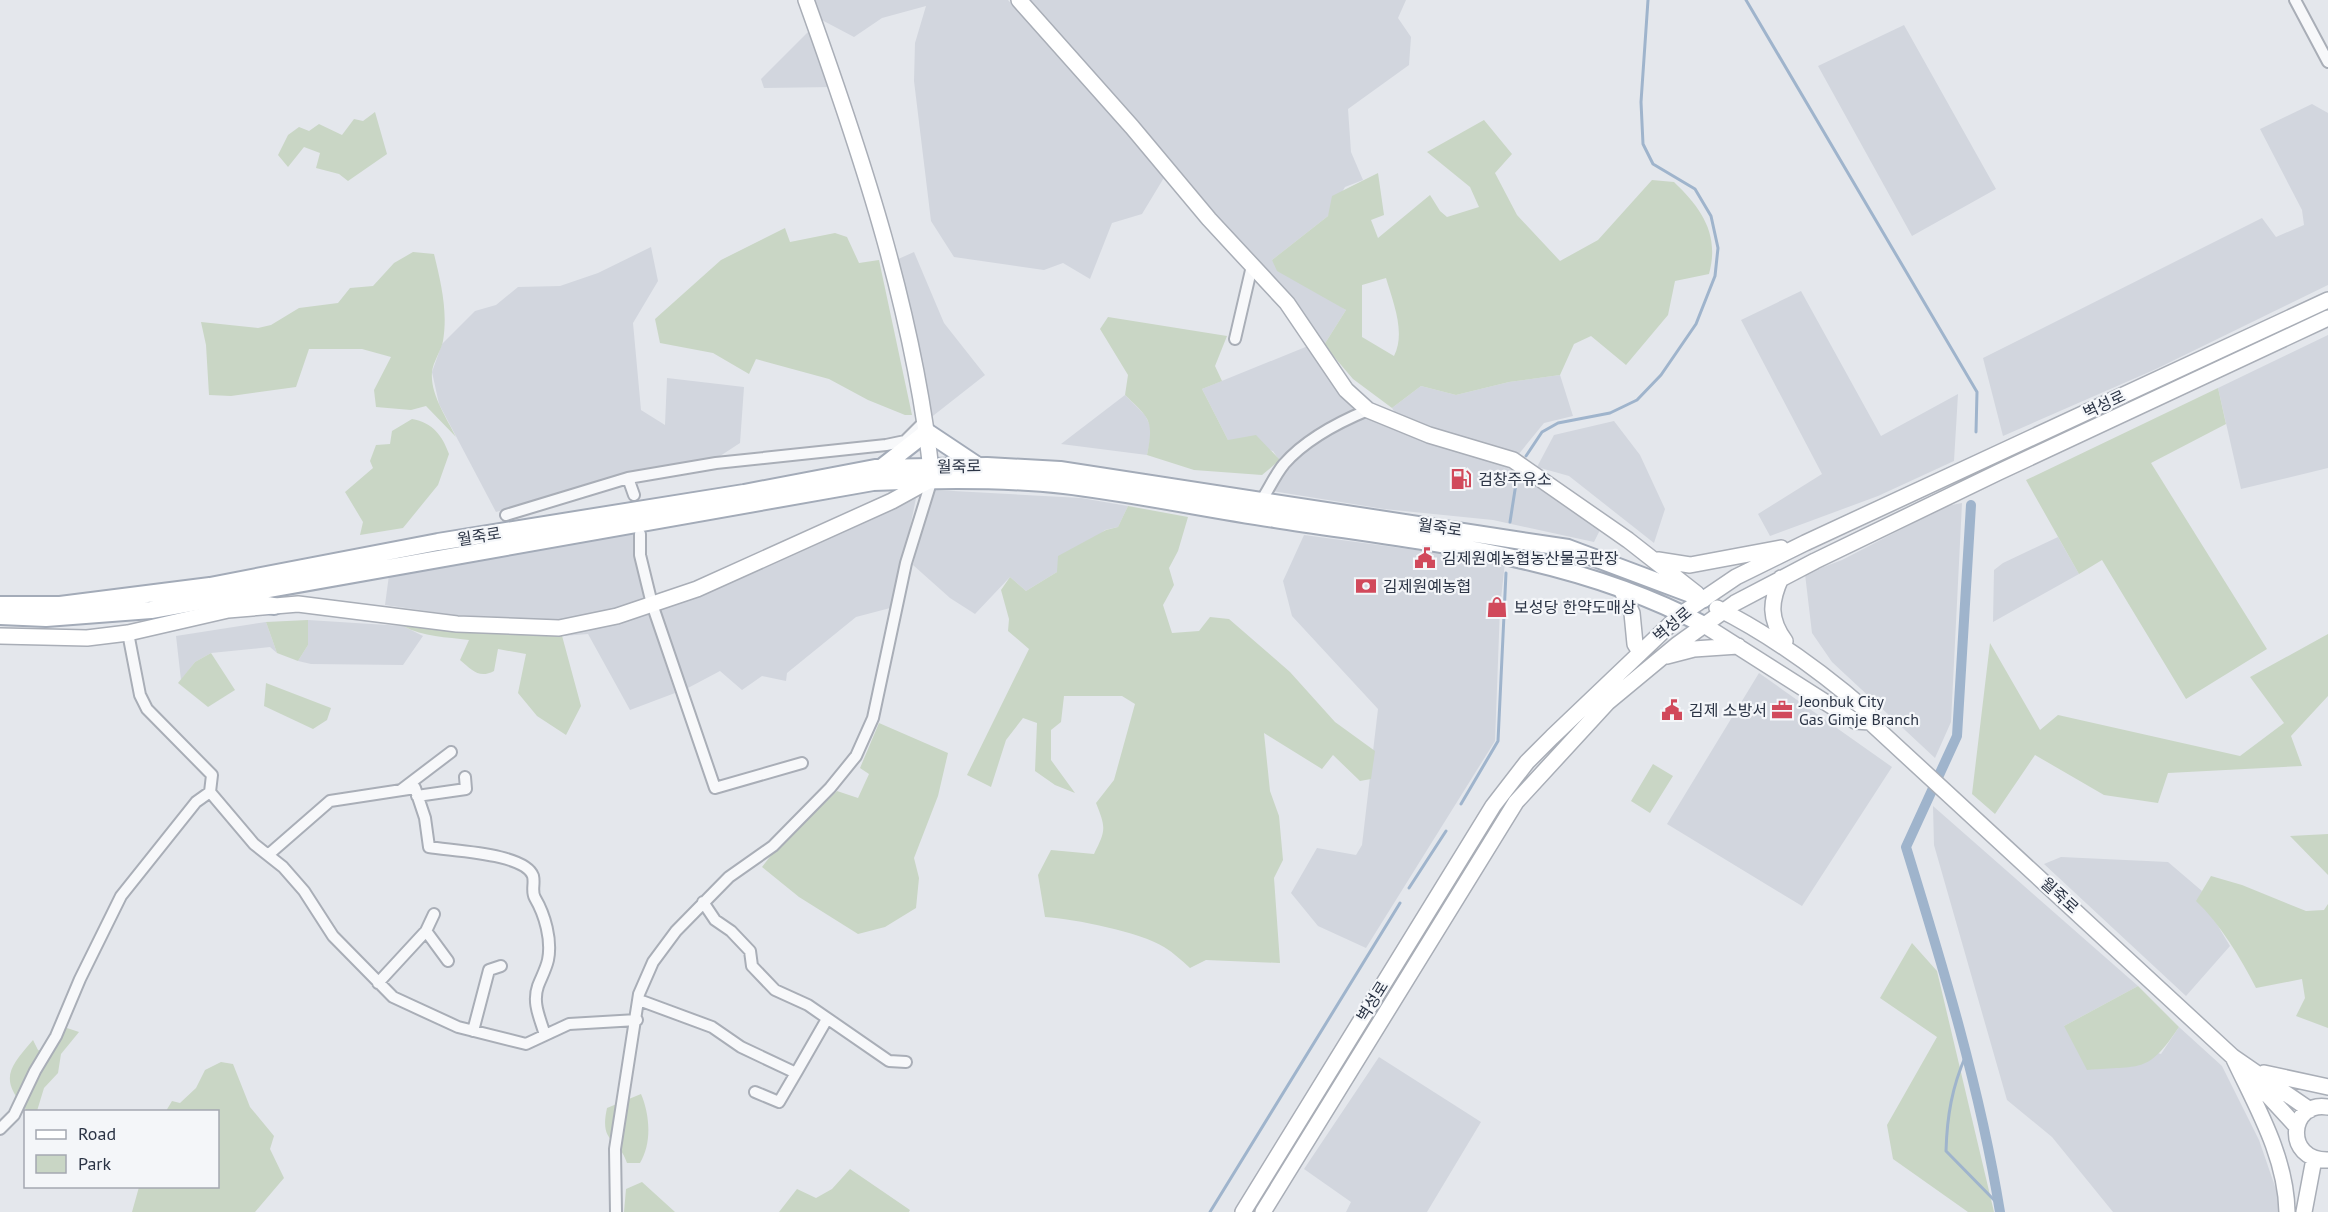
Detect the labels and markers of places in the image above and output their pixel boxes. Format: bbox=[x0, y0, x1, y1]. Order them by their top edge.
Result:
fuel station icon: 검창주유소 bbox=[1449, 467, 1473, 491]
place label: 검창주유소 bbox=[1478, 469, 1552, 489]
public building icon: 김제원예농협농산물공판장 bbox=[1413, 546, 1437, 570]
place label: 김제원예농협농산물공판장 bbox=[1442, 548, 1619, 568]
bank icon: 김제원예농협 bbox=[1354, 574, 1378, 598]
place label: 김제원예농협 bbox=[1383, 576, 1471, 596]
shop icon: 보성당 한약도매상 bbox=[1485, 595, 1509, 619]
place label: 보성당 한약도매상 bbox=[1514, 597, 1636, 617]
place label: Jeonbuk City Gas Gimje Branch bbox=[1798, 691, 1919, 729]
public building icon: 김제 소방서 bbox=[1660, 698, 1684, 722]
office icon: Jeonbuk City Gas Gimje Branch bbox=[1770, 698, 1794, 722]
place label: 김제 소방서 bbox=[1689, 700, 1767, 720]

